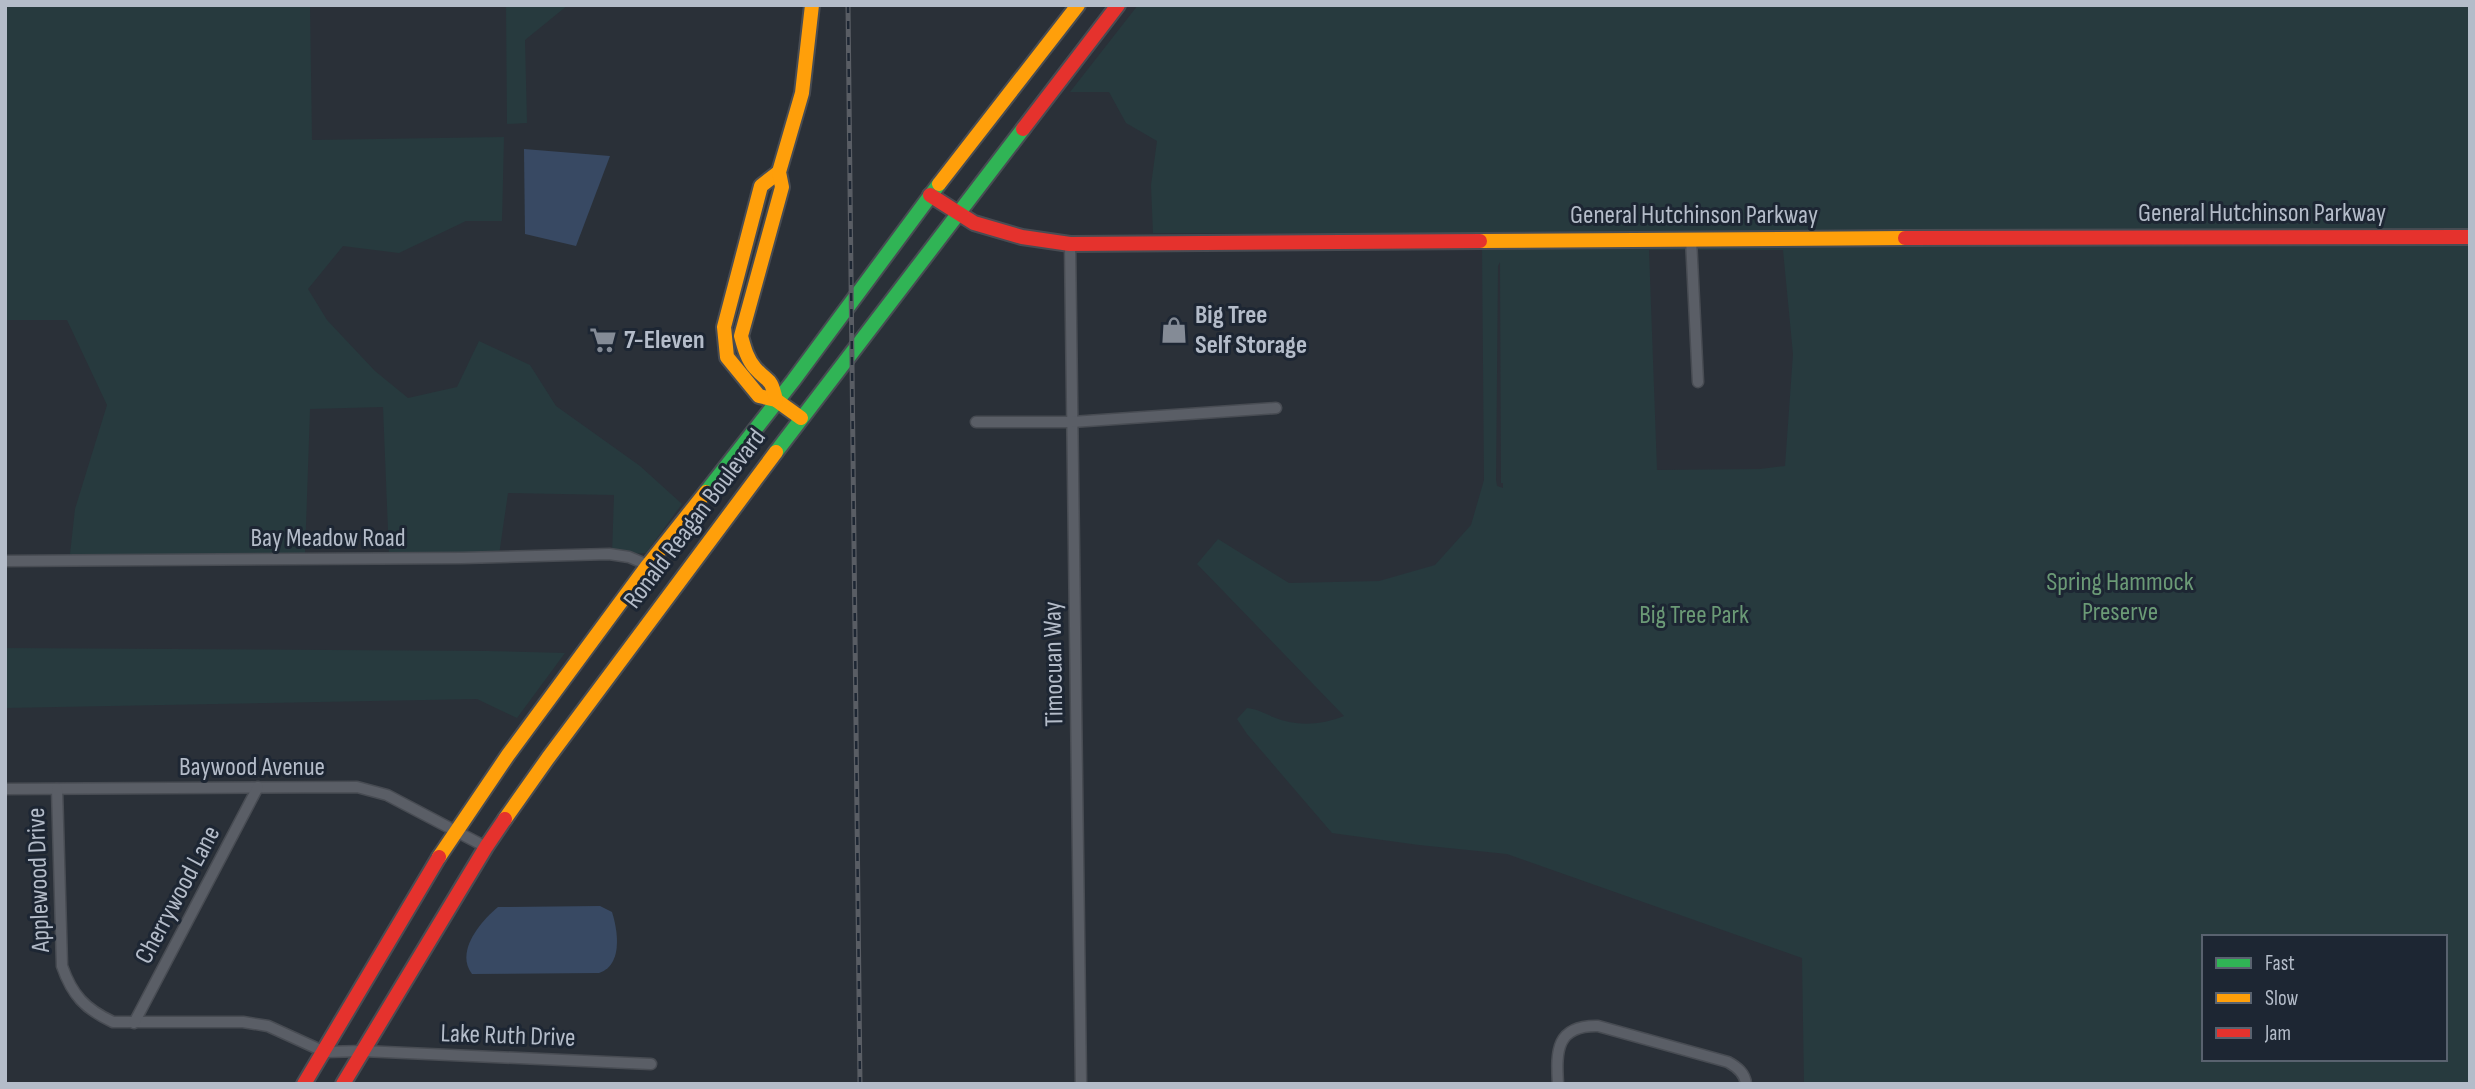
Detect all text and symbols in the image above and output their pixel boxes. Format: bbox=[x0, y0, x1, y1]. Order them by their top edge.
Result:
street label: General Hutchinson Parkway bbox=[2138, 198, 2386, 229]
street label: General Hutchinson Parkway bbox=[1570, 200, 1818, 231]
place label: Big Tree Self Storage bbox=[1195, 300, 1307, 361]
shop icon: Big Tree Self Storage bbox=[1159, 315, 1189, 345]
supermarket icon: 7-Eleven bbox=[588, 325, 618, 355]
place label: 7-Eleven bbox=[624, 325, 705, 356]
street label: Ronald Reagan Boulevard bbox=[617, 423, 773, 615]
street label: Bay Meadow Road bbox=[250, 523, 406, 554]
park label: Spring Hammock Preserve bbox=[2046, 567, 2194, 628]
park label: Big Tree Park bbox=[1639, 600, 1749, 631]
street label: Timocuan Way bbox=[1037, 601, 1071, 727]
street label: Baywood Avenue bbox=[179, 752, 325, 783]
street label: Applewood Drive bbox=[21, 807, 57, 954]
street label: Cherrywood Lane bbox=[129, 821, 227, 969]
legend bbox=[2202, 935, 2447, 1061]
text: Fast bbox=[2265, 951, 2295, 976]
text: Slow bbox=[2265, 986, 2299, 1011]
street label: Lake Ruth Drive bbox=[440, 1018, 576, 1054]
text: Jam bbox=[2264, 1021, 2291, 1046]

